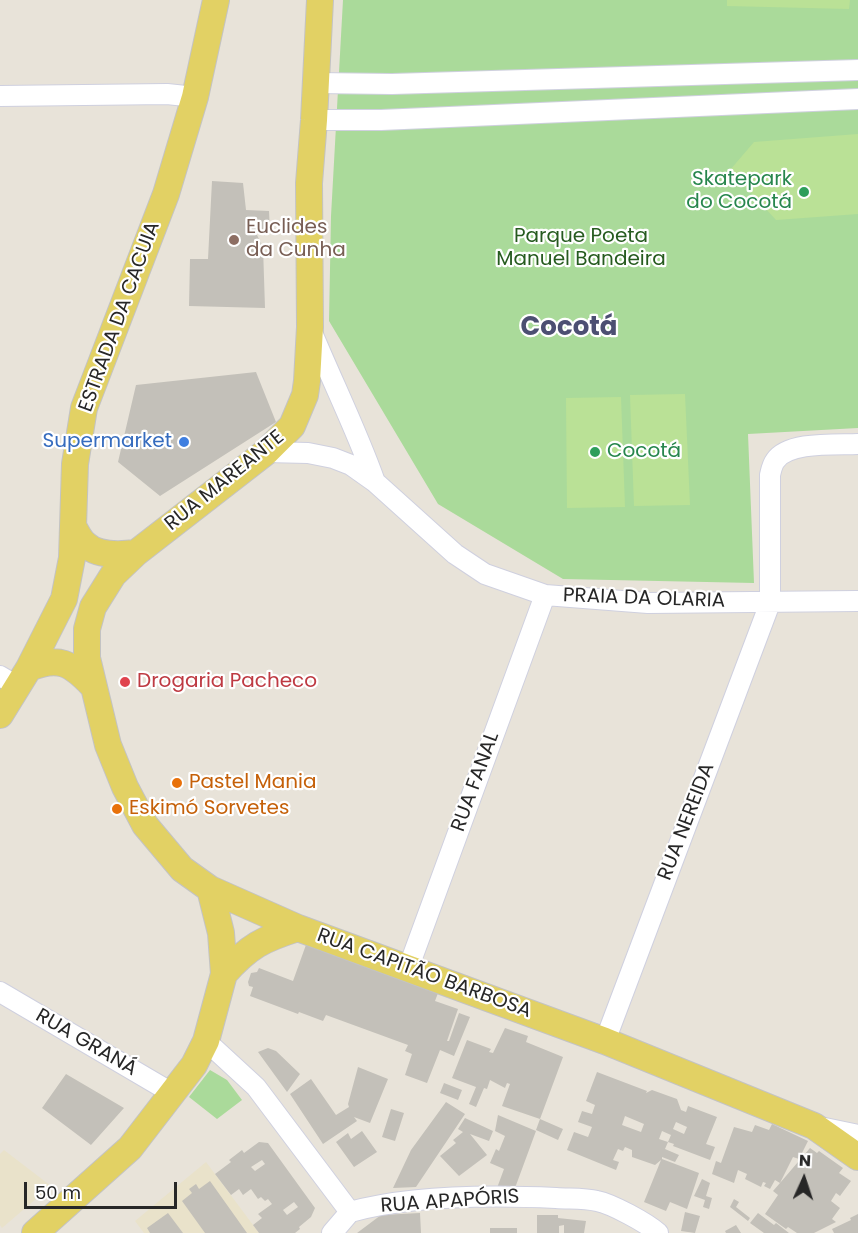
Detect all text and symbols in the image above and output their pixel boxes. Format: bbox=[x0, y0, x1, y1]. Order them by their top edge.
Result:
place label: Skatepark do Cocotá bbox=[686, 168, 792, 215]
marker: Skatepark do Cocotá bbox=[797, 185, 811, 199]
place label: Euclides da Cunha bbox=[246, 216, 346, 263]
street label: ESTRADA DA CACUIA bbox=[74, 219, 166, 415]
park label: Parque Poeta Manuel Bandeira bbox=[496, 225, 666, 272]
marker: Euclides da Cunha bbox=[227, 233, 241, 247]
district label: Cocotá bbox=[521, 312, 617, 344]
street label: RUA MAREANTE bbox=[161, 426, 289, 536]
place label: Supermarket bbox=[43, 430, 172, 454]
marker: Supermarket bbox=[177, 435, 191, 449]
place label: Cocotá bbox=[607, 440, 681, 464]
marker: Cocotá bbox=[588, 445, 602, 459]
street label: PRAIA DA OLARIA bbox=[562, 584, 726, 614]
place label: Drogaria Pacheco bbox=[137, 670, 317, 694]
marker: Drogaria Pacheco bbox=[118, 675, 132, 689]
street label: RUA FANAL bbox=[447, 729, 505, 835]
street label: RUA NEREIDA bbox=[654, 760, 720, 884]
place label: Pastel Mania bbox=[189, 771, 316, 795]
marker: Pastel Mania bbox=[170, 776, 184, 790]
place label: Eskimó Sorvetes bbox=[129, 797, 289, 821]
marker: Eskimó Sorvetes bbox=[110, 802, 124, 816]
street label: RUA CAPITÃO BARBOSA bbox=[314, 924, 534, 1024]
street label: RUA GRANÁ bbox=[31, 1004, 141, 1082]
north arrow bbox=[774, 1149, 834, 1209]
text: N bbox=[798, 1149, 812, 1172]
scale bar bbox=[27, 1170, 180, 1208]
text: 50 m bbox=[35, 1180, 81, 1205]
street label: RUA APAPÓRIS bbox=[380, 1185, 520, 1219]

